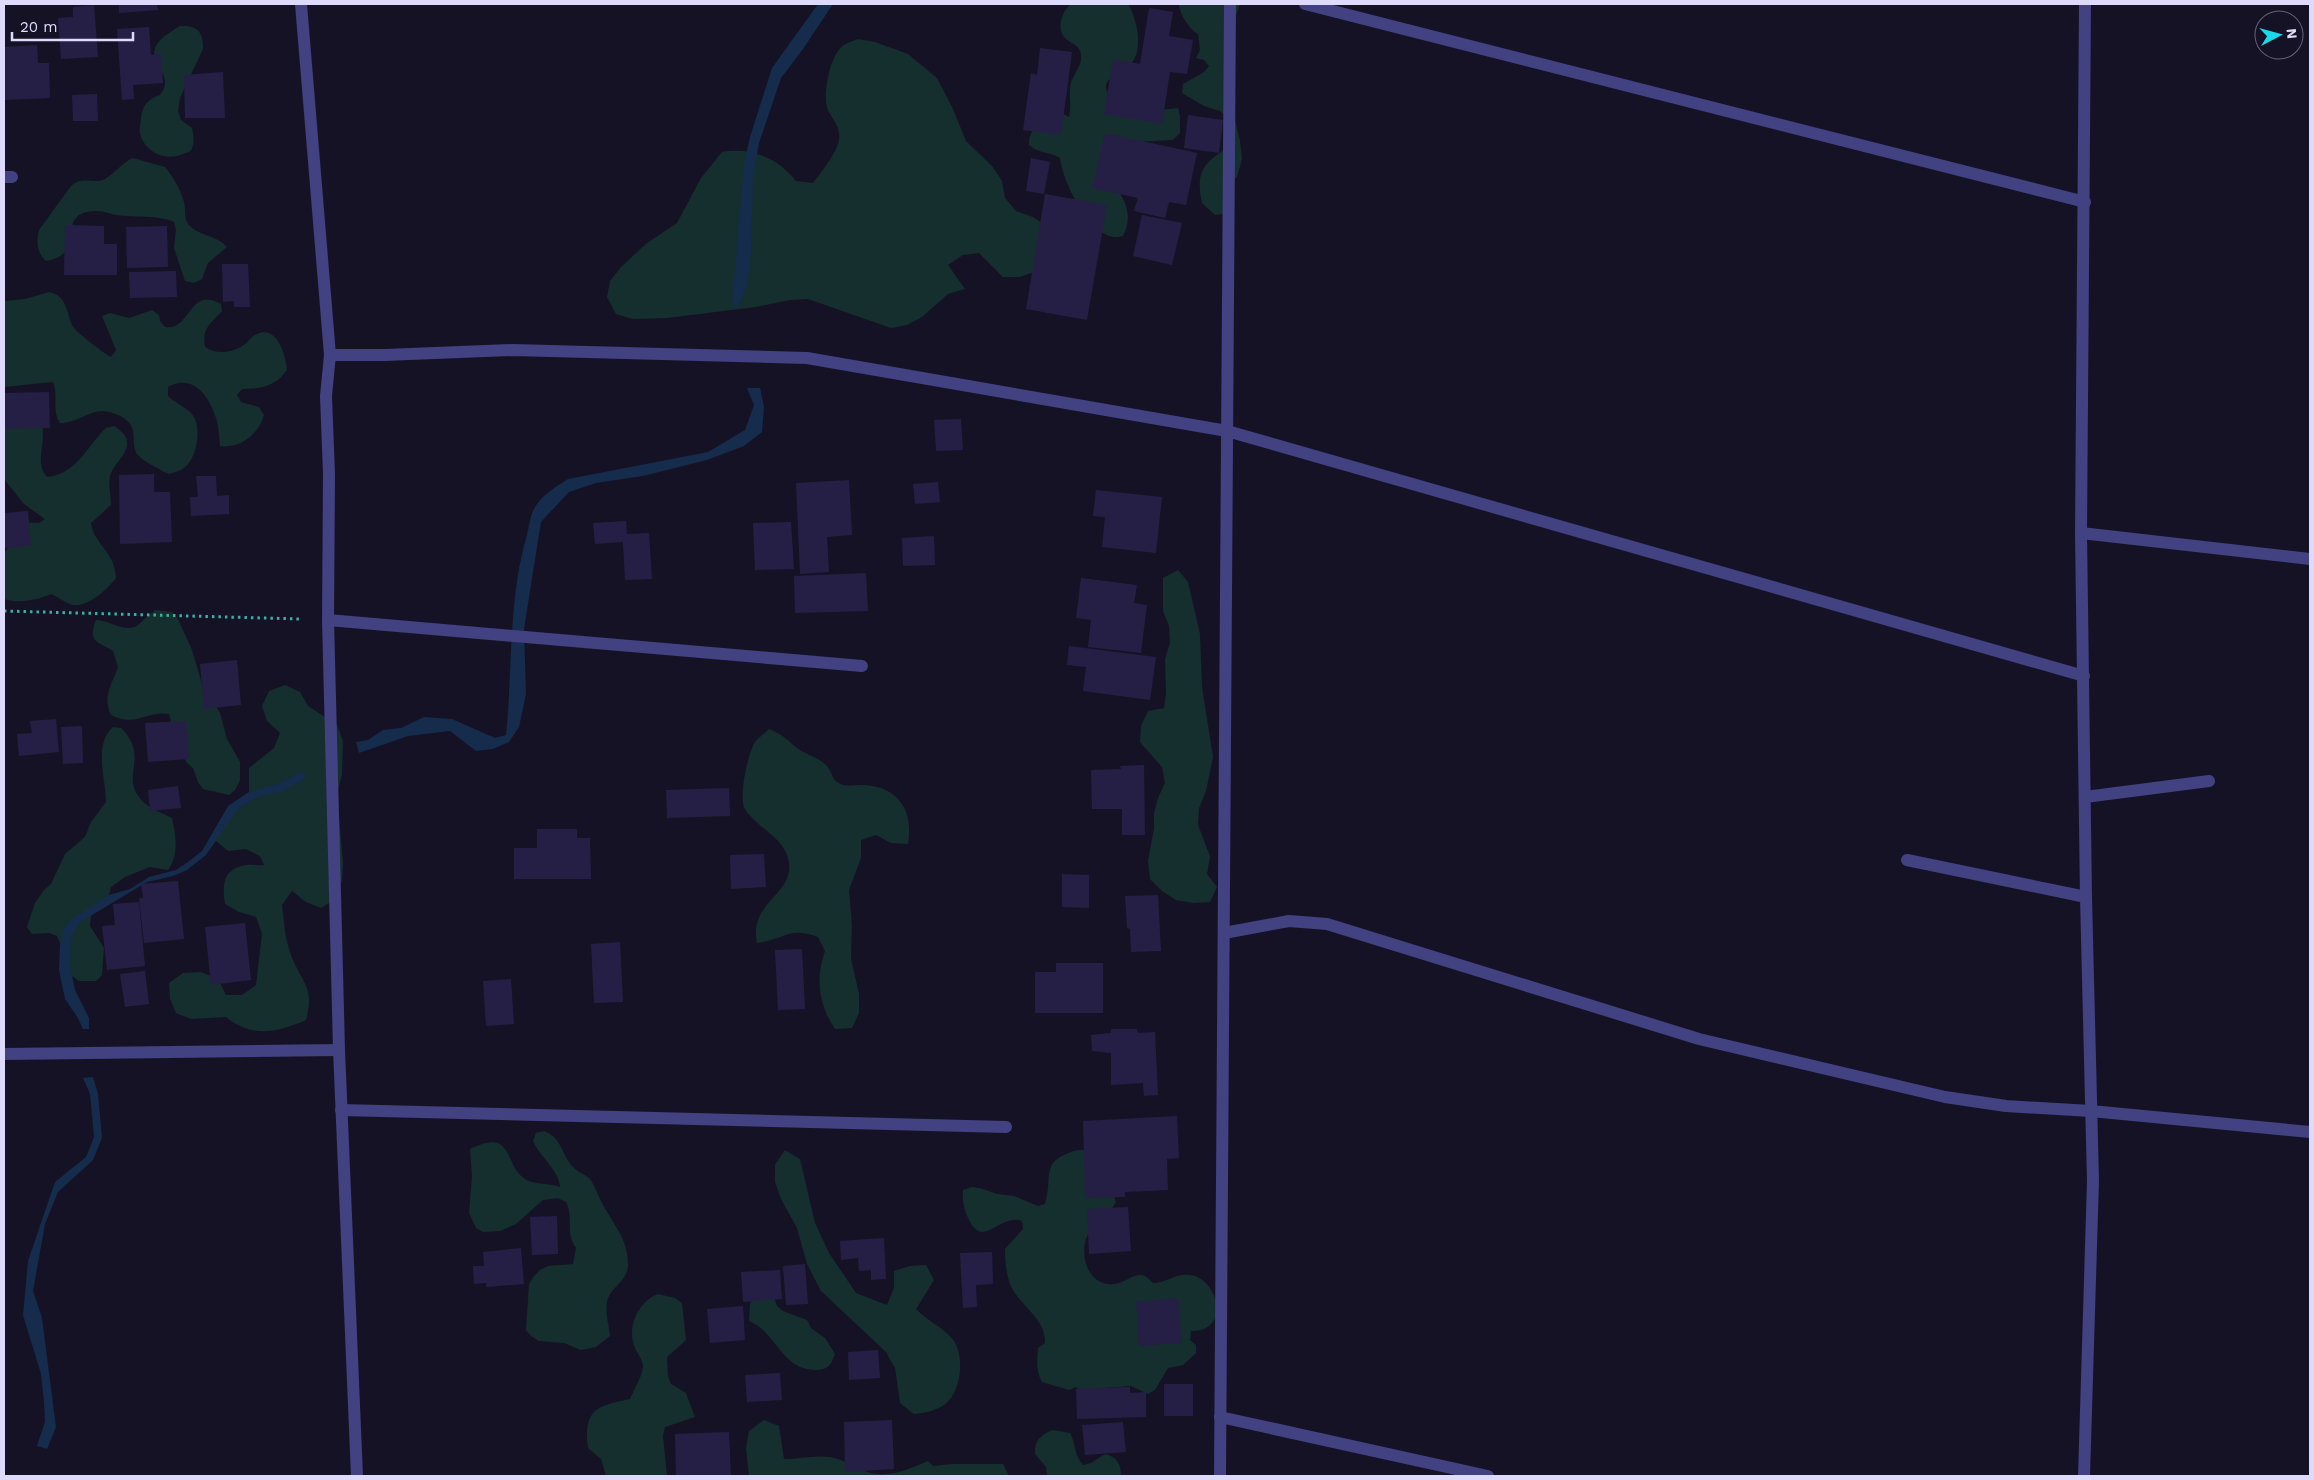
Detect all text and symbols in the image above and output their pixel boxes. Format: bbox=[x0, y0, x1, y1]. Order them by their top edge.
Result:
scale bar bbox=[12, 10, 134, 42]
north arrow bbox=[2254, 10, 2304, 60]
text: 20 m bbox=[20, 18, 58, 36]
text: N bbox=[2283, 28, 2300, 40]

